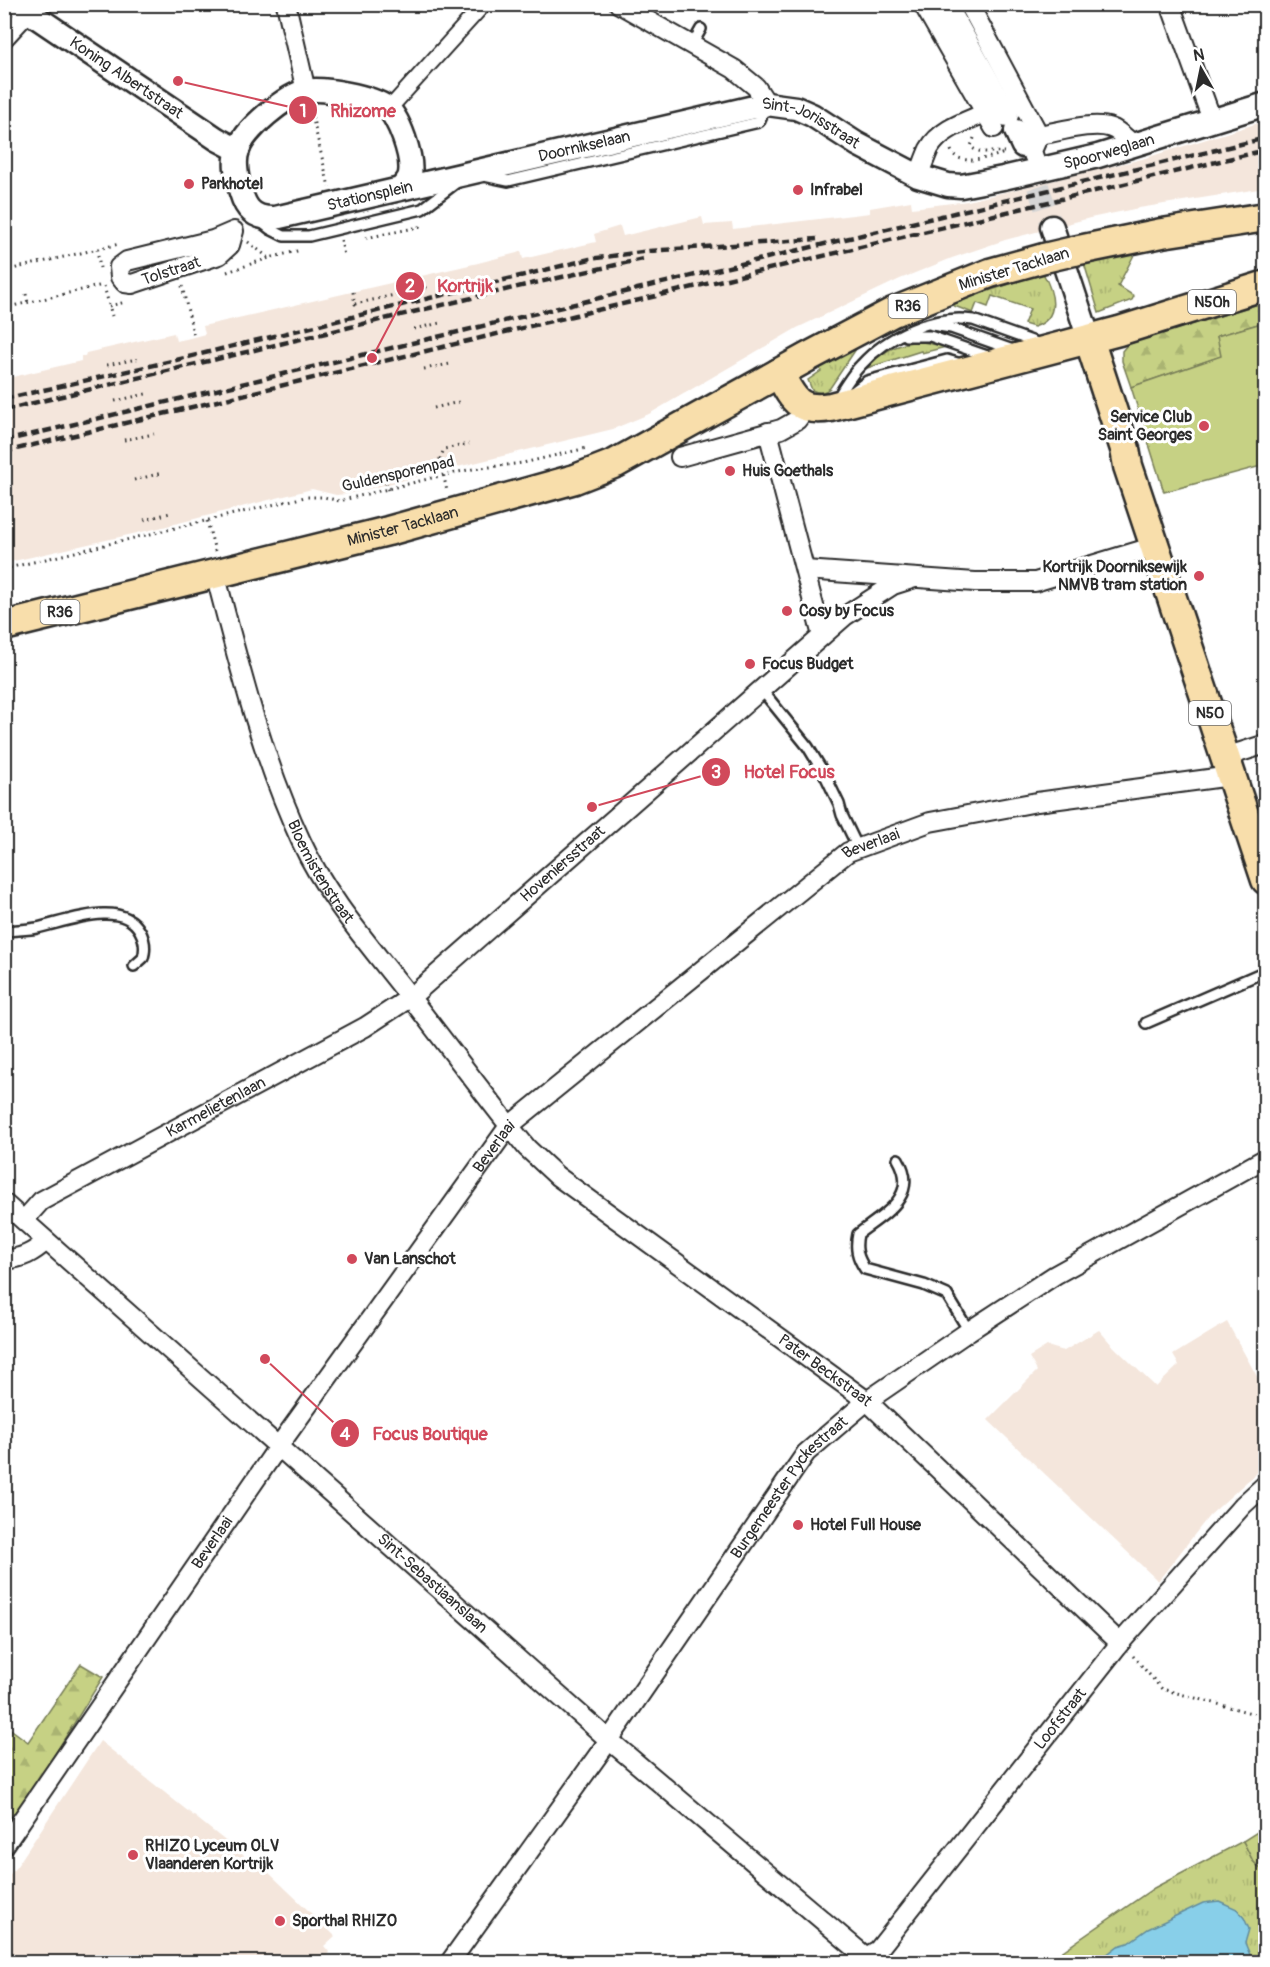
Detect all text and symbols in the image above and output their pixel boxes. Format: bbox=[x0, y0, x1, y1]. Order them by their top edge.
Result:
street label: Koning Albertstraat bbox=[66, 32, 187, 124]
north arrow bbox=[1171, 39, 1231, 99]
text: N bbox=[1192, 44, 1206, 66]
callout: Rhizome bbox=[288, 92, 408, 128]
street label: Sint-Jorisstraat bbox=[760, 93, 864, 153]
text: 1 bbox=[299, 100, 307, 123]
text: Rhizome bbox=[330, 100, 397, 123]
street label: Doornikselaan bbox=[536, 126, 632, 167]
street label: Spoorweglaan bbox=[1061, 129, 1157, 174]
place label: Parkhotel bbox=[201, 174, 263, 194]
street label: Stationsplein bbox=[325, 176, 415, 216]
marker: Parkhotel bbox=[182, 177, 196, 191]
place label: Infrabel bbox=[810, 180, 863, 200]
marker: Infrabel bbox=[791, 183, 805, 197]
street label: Minister Tacklaan bbox=[956, 243, 1072, 295]
street label: Tolstraat bbox=[139, 252, 203, 290]
callout: Kortrijk bbox=[395, 268, 505, 304]
text: 2 bbox=[405, 275, 415, 298]
text: Kortrijk bbox=[437, 275, 494, 298]
road number: N50h bbox=[1188, 290, 1236, 314]
road number: R36 bbox=[888, 294, 928, 318]
place label: Service Club Saint Georges bbox=[1098, 407, 1193, 445]
marker: Service Club Saint Georges bbox=[1197, 419, 1211, 433]
street label: Guldensporenpad bbox=[340, 451, 456, 497]
place label: Huis Goethals bbox=[742, 461, 834, 481]
marker: Huis Goethals bbox=[723, 464, 737, 478]
street label: Minister Tacklaan bbox=[345, 502, 461, 551]
place label: Kortrijk Doorniksewijk NMVB tram station bbox=[1042, 557, 1187, 595]
marker: Kortrijk Doorniksewijk NMVB tram station bbox=[1192, 569, 1206, 583]
road number: R36 bbox=[40, 600, 80, 624]
place label: Cosy by Focus bbox=[799, 601, 895, 621]
marker: Cosy by Focus bbox=[780, 604, 794, 618]
place label: Focus Budget bbox=[762, 654, 854, 674]
marker: Focus Budget bbox=[743, 657, 757, 671]
road number: N50 bbox=[1189, 701, 1231, 725]
callout: Hotel Focus bbox=[701, 754, 847, 790]
text: 3 bbox=[711, 761, 721, 784]
text: Hotel Focus bbox=[743, 761, 836, 784]
street label: Bloemistenstraat bbox=[283, 817, 359, 928]
street label: Hoveniersstraat bbox=[516, 821, 610, 906]
street label: Beverlaai bbox=[838, 824, 903, 863]
street label: Karmelietenlaan bbox=[163, 1072, 269, 1142]
street label: Beverlaai bbox=[469, 1116, 519, 1177]
place label: Van Lanschot bbox=[364, 1249, 456, 1269]
marker: Van Lanschot bbox=[345, 1252, 359, 1266]
street label: Pater Beckstraat bbox=[774, 1330, 877, 1411]
street label: Burgemeester Pyckestraat bbox=[726, 1411, 852, 1563]
callout: Focus Boutique bbox=[330, 1415, 500, 1451]
text: 4 bbox=[340, 1423, 351, 1446]
text: Focus Boutique bbox=[372, 1423, 489, 1446]
street label: Beverlaai bbox=[187, 1512, 237, 1573]
place label: Hotel Full House bbox=[810, 1515, 922, 1535]
marker: Hotel Full House bbox=[791, 1518, 805, 1532]
street label: Sint-Sebastiaanslaan bbox=[373, 1529, 492, 1638]
street label: Loofstraat bbox=[1030, 1684, 1091, 1754]
place label: RHIZO Lyceum OLV Vlaanderen Kortrijk bbox=[145, 1836, 280, 1874]
marker: RHIZO Lyceum OLV Vlaanderen Kortrijk bbox=[126, 1848, 140, 1862]
place label: Sporthal RHIZO bbox=[292, 1911, 397, 1931]
marker: Sporthal RHIZO bbox=[273, 1914, 287, 1928]

